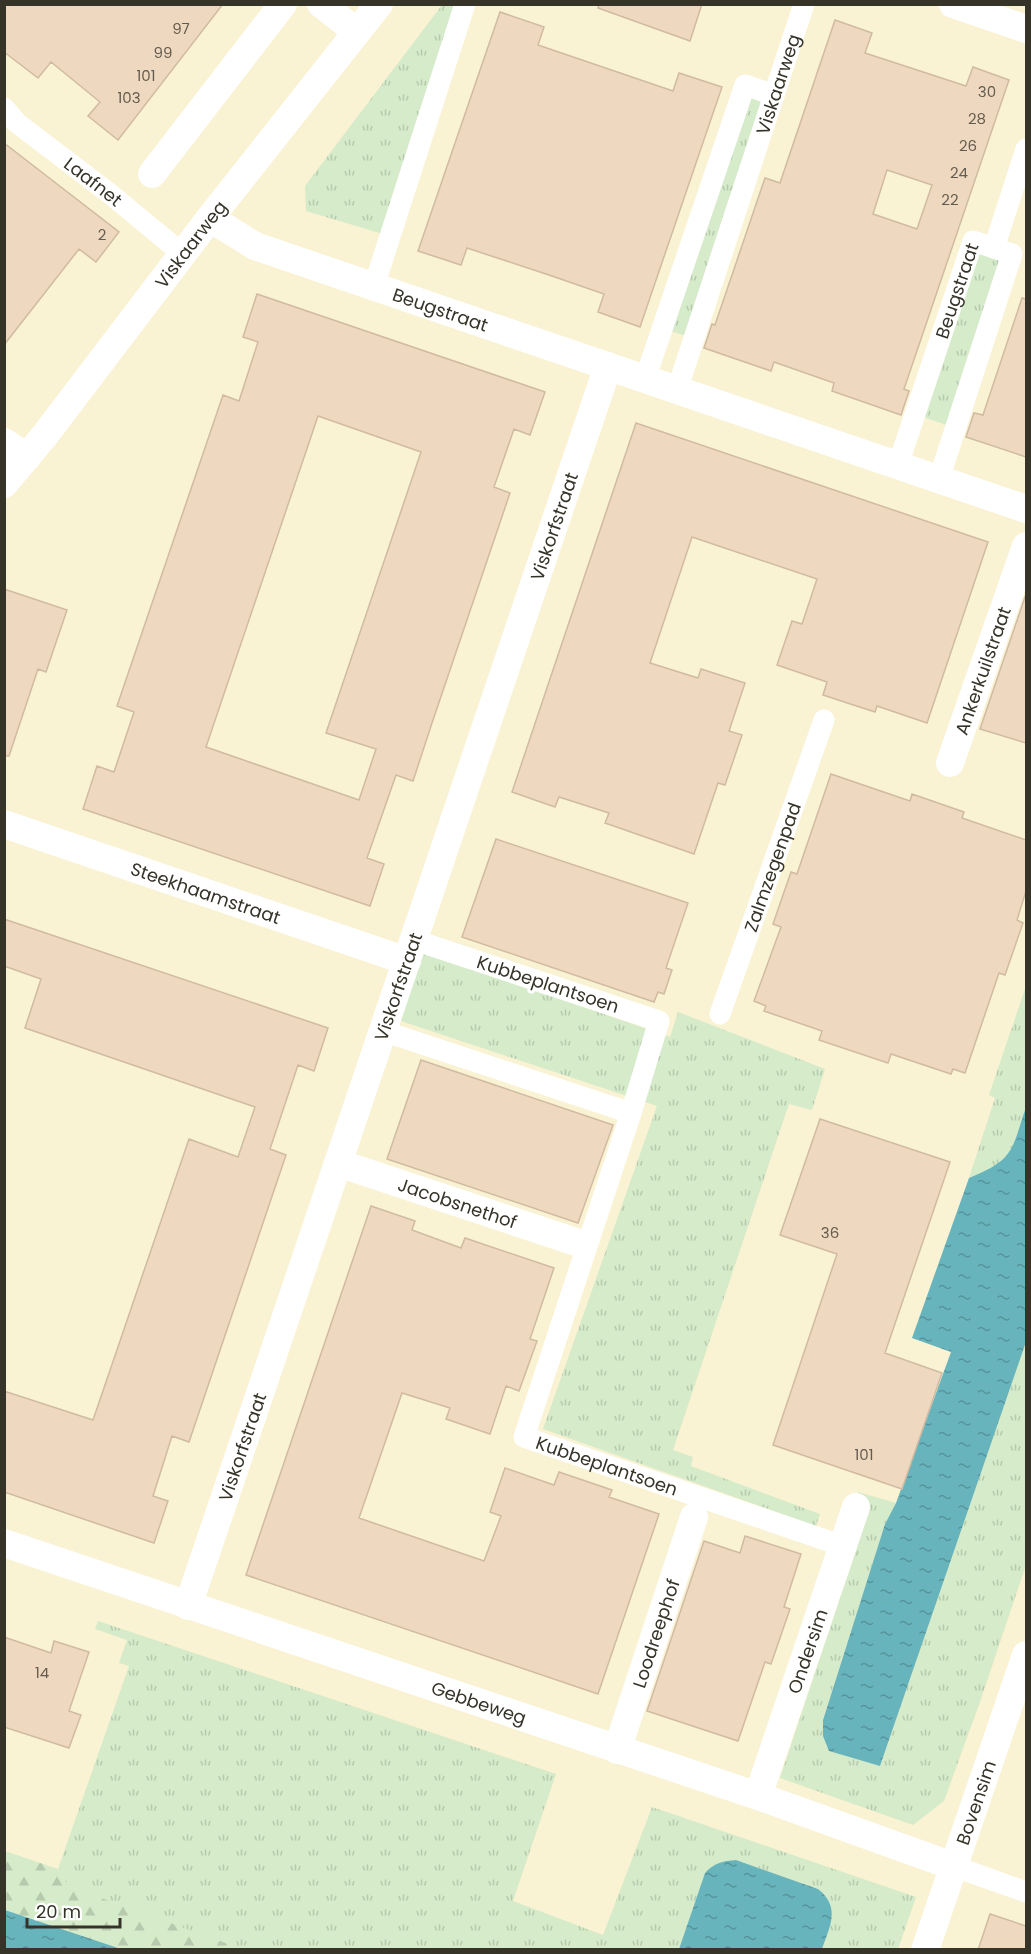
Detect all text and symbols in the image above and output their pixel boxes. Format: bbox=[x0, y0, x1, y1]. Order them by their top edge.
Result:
house number: 97 bbox=[172, 18, 190, 39]
street label: Viskaarweg bbox=[749, 31, 806, 138]
house number: 99 bbox=[154, 42, 172, 63]
house number: 101 bbox=[136, 65, 156, 86]
house number: 30 bbox=[978, 81, 996, 102]
house number: 103 bbox=[117, 87, 141, 108]
house number: 28 bbox=[968, 108, 986, 129]
house number: 26 bbox=[959, 135, 977, 156]
street label: Laafnet bbox=[59, 151, 128, 212]
house number: 24 bbox=[950, 162, 968, 183]
house number: 22 bbox=[941, 189, 959, 210]
street label: Viskaarweg bbox=[149, 195, 232, 293]
house number: 2 bbox=[98, 224, 106, 245]
street label: Beugstraat bbox=[929, 239, 984, 342]
street label: Beugstraat bbox=[389, 281, 492, 337]
street label: Viskorfstraat bbox=[524, 469, 584, 584]
street label: Ankerkuilstraat bbox=[948, 603, 1016, 738]
street label: Zalmzegenpad bbox=[738, 799, 806, 935]
street label: Steekhaamstraat bbox=[127, 855, 284, 930]
street label: Viskorfstraat bbox=[368, 929, 428, 1044]
street label: Kubbeplantsoen bbox=[474, 949, 622, 1019]
street label: Jacobsnethof bbox=[395, 1171, 520, 1234]
house number: 36 bbox=[821, 1222, 839, 1243]
street label: Viskorfstraat bbox=[212, 1389, 272, 1504]
street label: Kubbeplantsoen bbox=[533, 1430, 681, 1501]
house number: 101 bbox=[854, 1444, 874, 1465]
street label: Loodreephof bbox=[626, 1575, 685, 1691]
street label: Ondersim bbox=[781, 1605, 833, 1697]
house number: 14 bbox=[35, 1662, 49, 1683]
street label: Gebbeweg bbox=[428, 1675, 530, 1730]
street label: Bovensim bbox=[949, 1757, 1002, 1848]
scale bar bbox=[27, 1891, 120, 1929]
text: 20 m bbox=[36, 1899, 81, 1924]

